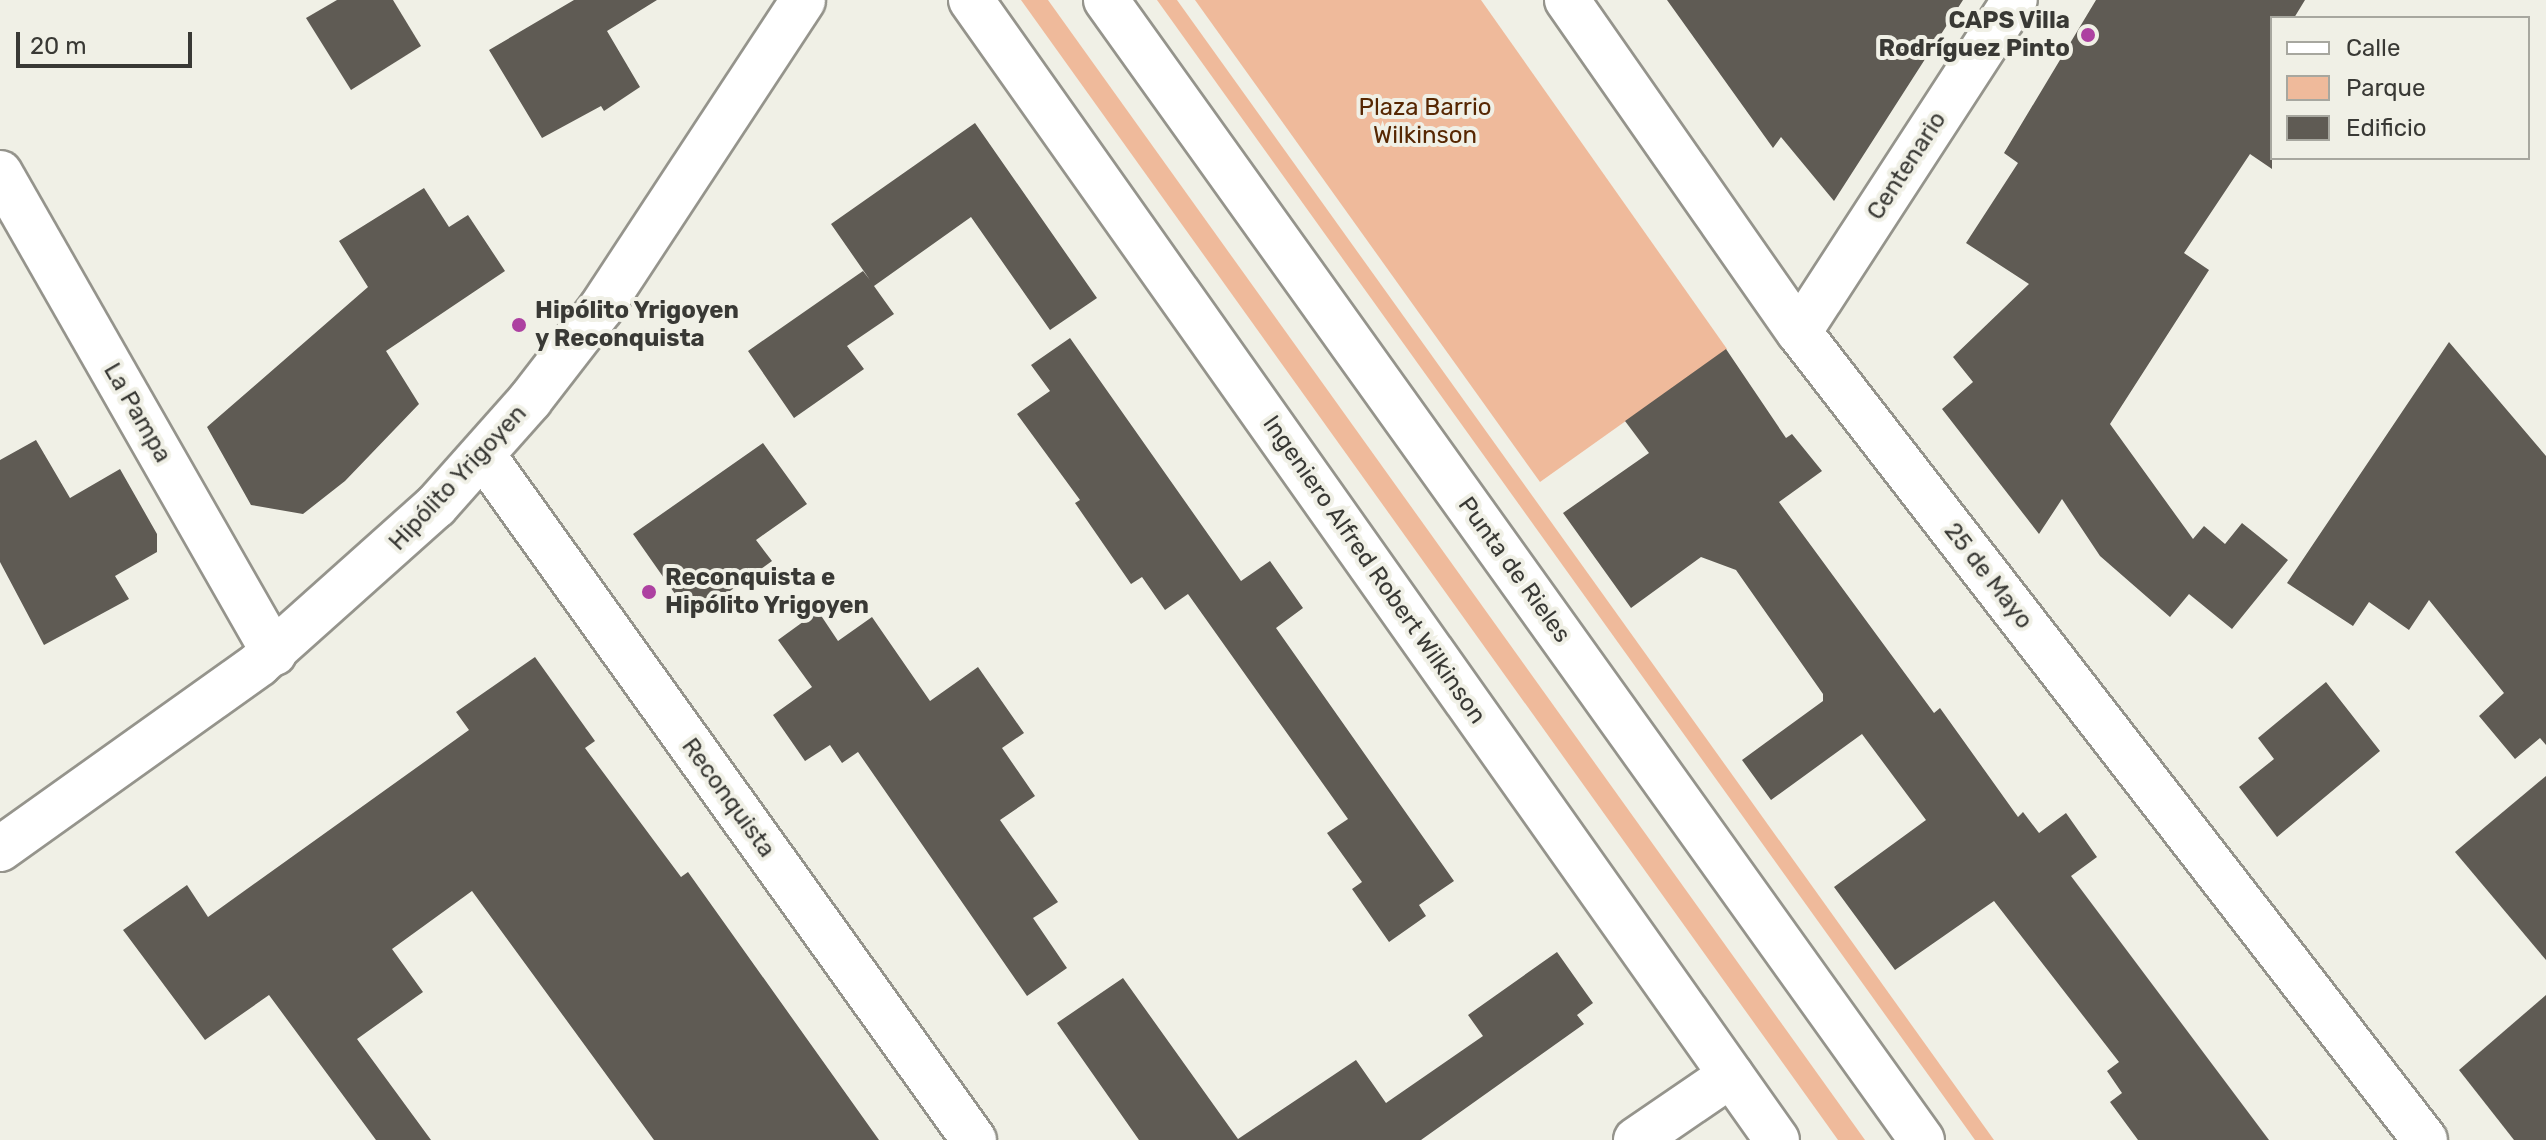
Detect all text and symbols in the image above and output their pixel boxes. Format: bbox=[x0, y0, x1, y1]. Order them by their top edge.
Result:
place label: CAPS Villa Rodríguez Pinto bbox=[1879, 7, 2070, 63]
scale bar bbox=[20, 16, 196, 66]
legend bbox=[2270, 16, 2530, 160]
marker: CAPS Villa Rodríguez Pinto bbox=[2077, 24, 2099, 46]
text: 20 m bbox=[30, 32, 87, 60]
text: Calle bbox=[2346, 34, 2400, 62]
text: Parque bbox=[2346, 74, 2425, 102]
park label: Plaza Barrio Wilkinson bbox=[1359, 94, 1491, 150]
street label: Centenario bbox=[1861, 107, 1953, 225]
text: Edificio bbox=[2346, 114, 2427, 142]
place label: Hipólito Yrigoyen y Reconquista bbox=[535, 297, 740, 353]
marker: Hipólito Yrigoyen y Reconquista bbox=[510, 316, 528, 334]
street label: La Pampa bbox=[97, 358, 177, 468]
street label: Hipólito Yrigoyen bbox=[383, 399, 533, 557]
street label: Ingeniero Alfred Robert Wilkinson bbox=[1256, 410, 1492, 730]
street label: Punta de Rieles bbox=[1452, 492, 1576, 648]
street label: 25 de Mayo bbox=[1938, 517, 2038, 635]
place label: Reconquista e Hipólito Yrigoyen bbox=[665, 564, 870, 620]
marker: Reconquista e Hipólito Yrigoyen bbox=[640, 583, 658, 601]
street label: Reconquista bbox=[675, 733, 781, 863]

